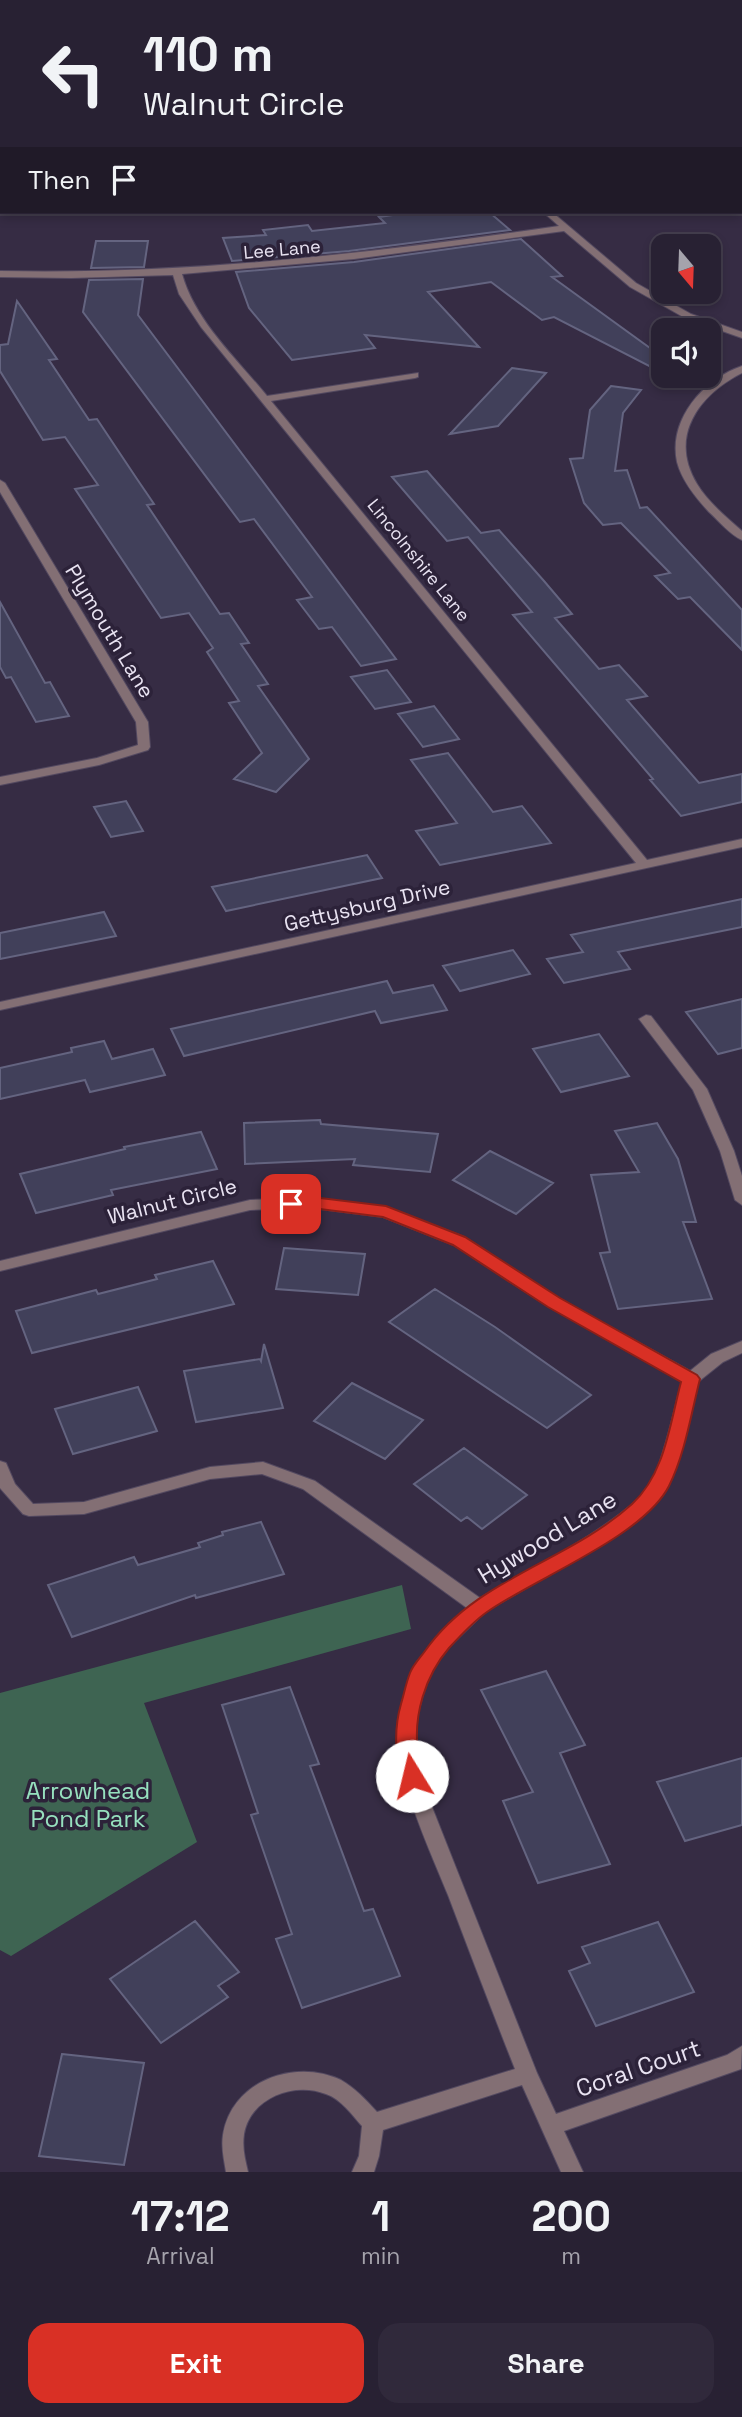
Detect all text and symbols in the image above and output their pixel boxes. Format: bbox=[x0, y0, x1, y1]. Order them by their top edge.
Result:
text: 110 m bbox=[143, 23, 273, 85]
icon: left bbox=[28, 28, 119, 119]
text: Walnut Circle bbox=[143, 84, 345, 124]
icon: arrive bbox=[105, 161, 143, 199]
text: Then bbox=[28, 163, 91, 197]
street label: Lee Lane bbox=[242, 234, 322, 264]
north arrow bbox=[651, 234, 721, 304]
map controls bbox=[651, 234, 721, 388]
button: sound bbox=[651, 318, 721, 388]
street label: Lincolnshire Lane bbox=[362, 494, 476, 626]
street label: Plymouth Lane bbox=[59, 559, 161, 703]
street label: Gettysburg Drive bbox=[281, 873, 453, 937]
street label: Walnut Circle bbox=[105, 1172, 239, 1230]
pin bbox=[261, 1174, 321, 1234]
icon: arrive bbox=[272, 1185, 310, 1223]
street label: Hywood Lane bbox=[472, 1483, 622, 1591]
position arrow bbox=[375, 1739, 449, 1813]
park label: Arrowhead Pond Park bbox=[26, 1775, 150, 1834]
street label: Coral Court bbox=[572, 2032, 704, 2104]
text: 17:12 bbox=[131, 2190, 230, 2243]
text: 1 bbox=[371, 2190, 390, 2243]
text: 200 bbox=[532, 2190, 611, 2243]
text: Arrival bbox=[146, 2241, 215, 2271]
text: min bbox=[361, 2241, 400, 2271]
text: m bbox=[561, 2241, 581, 2271]
button: Exit bbox=[28, 2323, 364, 2403]
button: Share bbox=[378, 2323, 714, 2403]

